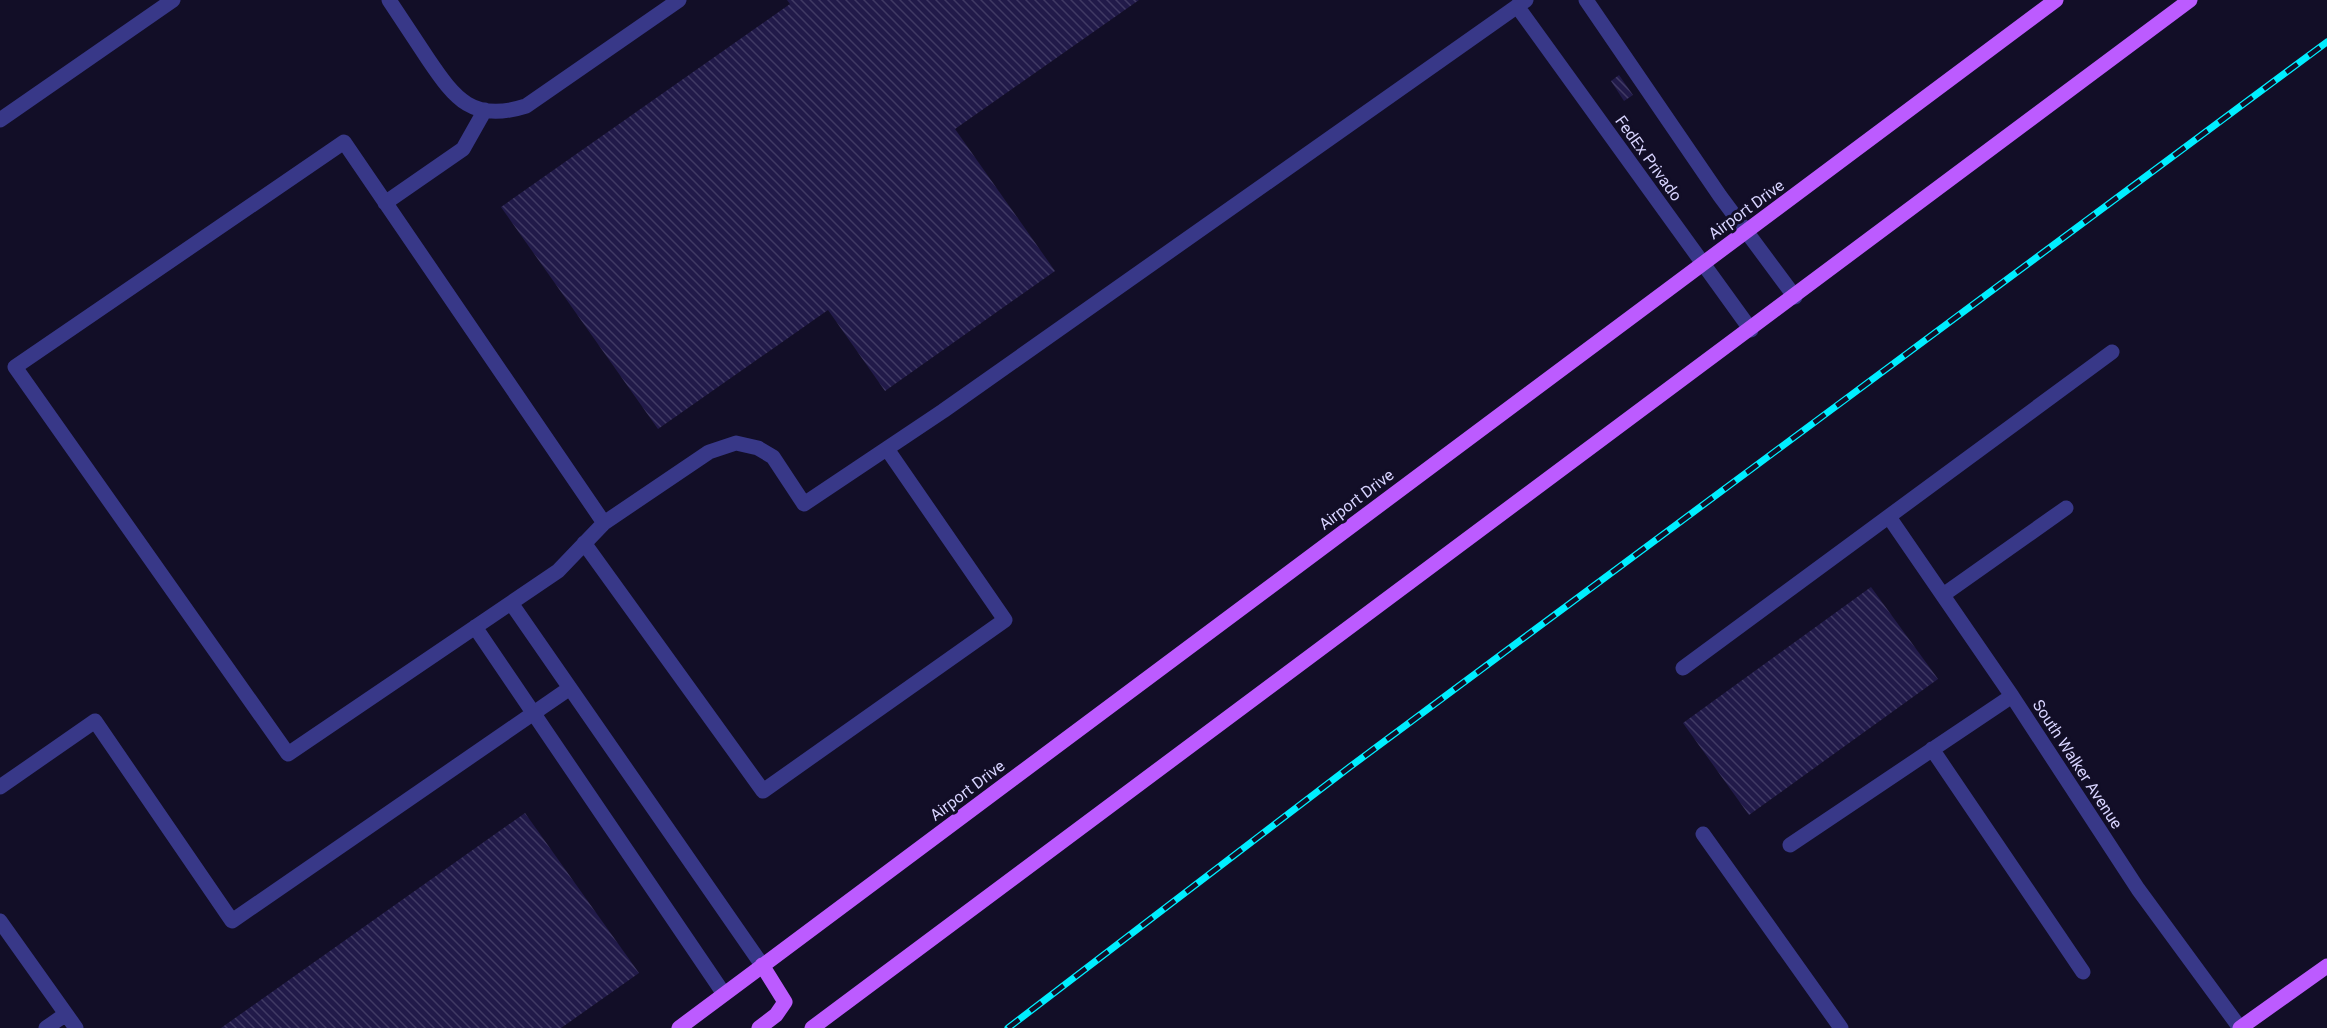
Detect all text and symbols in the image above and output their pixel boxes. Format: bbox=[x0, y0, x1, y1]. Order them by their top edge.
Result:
street label: FedEx Privado bbox=[1611, 112, 1686, 205]
street label: Airport Drive bbox=[1705, 176, 1788, 243]
street label: Airport Drive bbox=[1315, 465, 1397, 534]
street label: South Walker Avenue bbox=[2029, 696, 2126, 832]
street label: Airport Drive bbox=[926, 756, 1008, 825]

